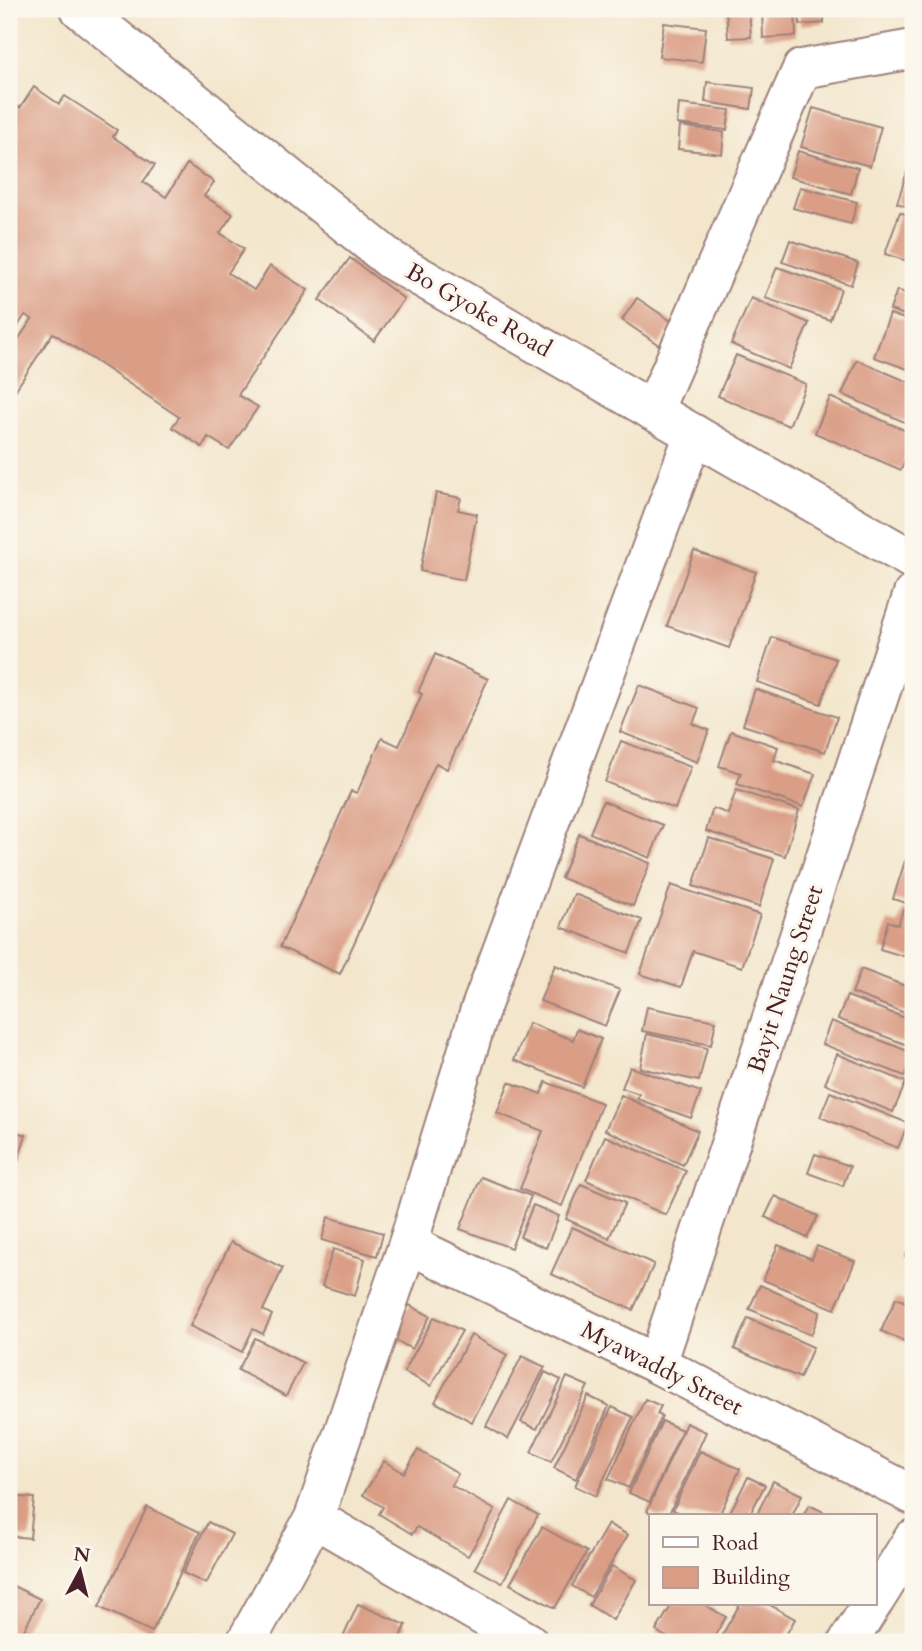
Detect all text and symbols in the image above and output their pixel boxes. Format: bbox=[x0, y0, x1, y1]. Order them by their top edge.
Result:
street label: Bo Gyoke Road bbox=[400, 255, 558, 366]
street label: Bayit Naung Street bbox=[740, 881, 831, 1077]
street label: Myawaddy Street bbox=[575, 1313, 749, 1424]
legend bbox=[649, 1514, 876, 1606]
text: Road bbox=[712, 1529, 758, 1558]
north arrow bbox=[46, 1536, 116, 1606]
text: N bbox=[72, 1541, 92, 1569]
text: Building bbox=[712, 1563, 790, 1592]

